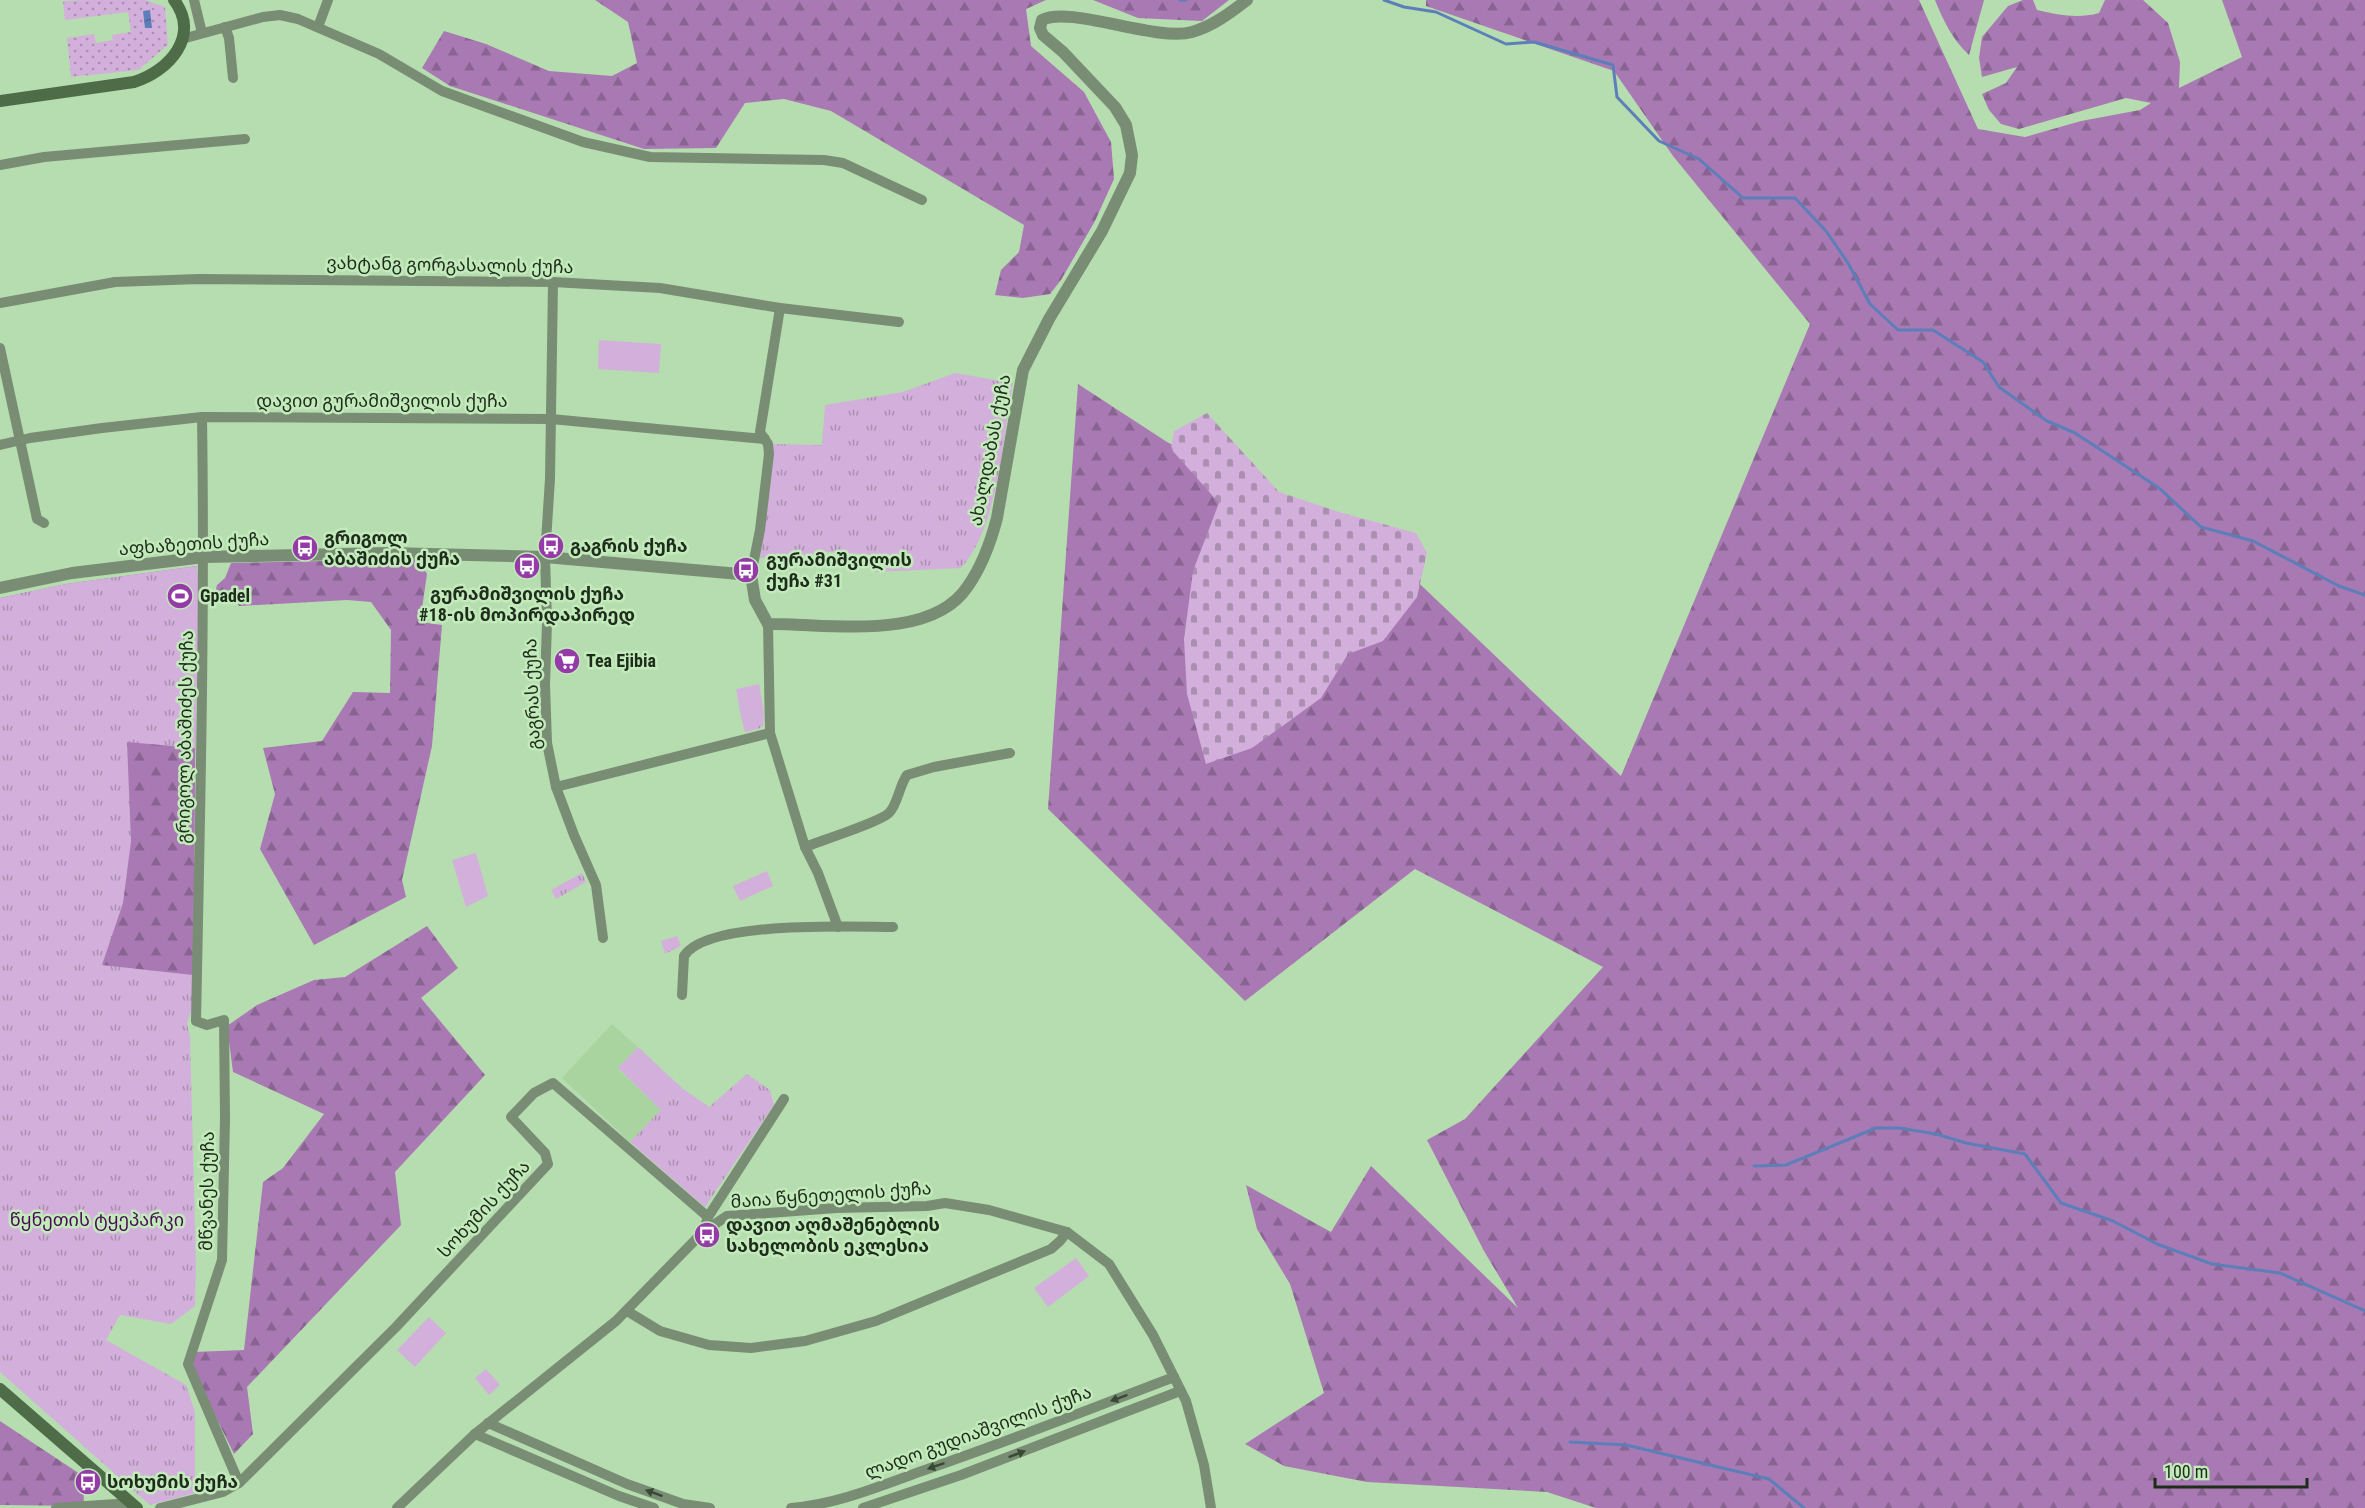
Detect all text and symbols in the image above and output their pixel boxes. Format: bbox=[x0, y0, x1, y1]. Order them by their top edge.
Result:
street label: ვახტანგ გორგასალის ქუჩა bbox=[326, 252, 574, 278]
street label: ახალდაბას ქუჩა bbox=[965, 372, 1015, 528]
street label: დავით გურამიშვილის ქუჩა bbox=[256, 390, 508, 412]
place label: გრიგოლ აბაშიძის ქუჩა bbox=[324, 527, 460, 569]
street label: აფხაზეთის ქუჩა bbox=[118, 528, 270, 560]
bus stop icon: გაგრის ქუჩა bbox=[536, 531, 566, 561]
bus stop icon: გრიგოლ აბაშიძის ქუჩა bbox=[290, 533, 320, 563]
place label: გაგრის ქუჩა bbox=[570, 535, 687, 556]
place label: გურამიშვილის ქუჩა #31 bbox=[766, 549, 912, 591]
bus stop icon: გურამიშვილის ქუჩა #18-ის მოპირდაპირედ bbox=[512, 551, 542, 581]
bus stop icon: გურამიშვილის ქუჩა #31 bbox=[731, 555, 761, 585]
sports icon: Gpadel bbox=[165, 581, 195, 611]
place label: გურამიშვილის ქუჩა #18-ის მოპირდაპირედ bbox=[419, 583, 635, 626]
place label: Gpadel bbox=[200, 585, 250, 606]
street label: გრიგოლ აბაშიძეს ქუჩა bbox=[172, 630, 198, 844]
street label: გაგრას ქუჩა bbox=[519, 638, 545, 750]
supermarket icon: Tea Ejibia bbox=[552, 646, 582, 676]
place label: Tea Ejibia bbox=[586, 650, 656, 671]
street label: მწვანეს ქუჩა bbox=[195, 1131, 219, 1251]
street label: სოხუმის ქუჩა bbox=[433, 1156, 535, 1262]
street label: მაია წყნეთელის ქუჩა bbox=[730, 1177, 932, 1213]
park label: წყნეთის ტყეპარკი bbox=[10, 1209, 184, 1231]
place label: დავით აღმაშენებლის სახელობის ეკლესია bbox=[726, 1214, 940, 1257]
bus stop icon: დავით აღმაშენებლის სახელობის ეკლესია bbox=[692, 1220, 722, 1250]
street label: ლადო გუდიაშვილის ქუჩა bbox=[862, 1381, 1094, 1483]
one-way arrow bbox=[1110, 1393, 1128, 1403]
one-way arrow bbox=[1009, 1449, 1027, 1459]
scale bar bbox=[2155, 1451, 2306, 1489]
text: 100 m bbox=[2164, 1461, 2208, 1482]
one-way arrow bbox=[927, 1462, 945, 1472]
bus stop icon: სოხუმის ქუჩა bbox=[73, 1467, 103, 1497]
place label: სოხუმის ქუჩა bbox=[107, 1471, 238, 1492]
one-way arrow bbox=[645, 1488, 663, 1498]

